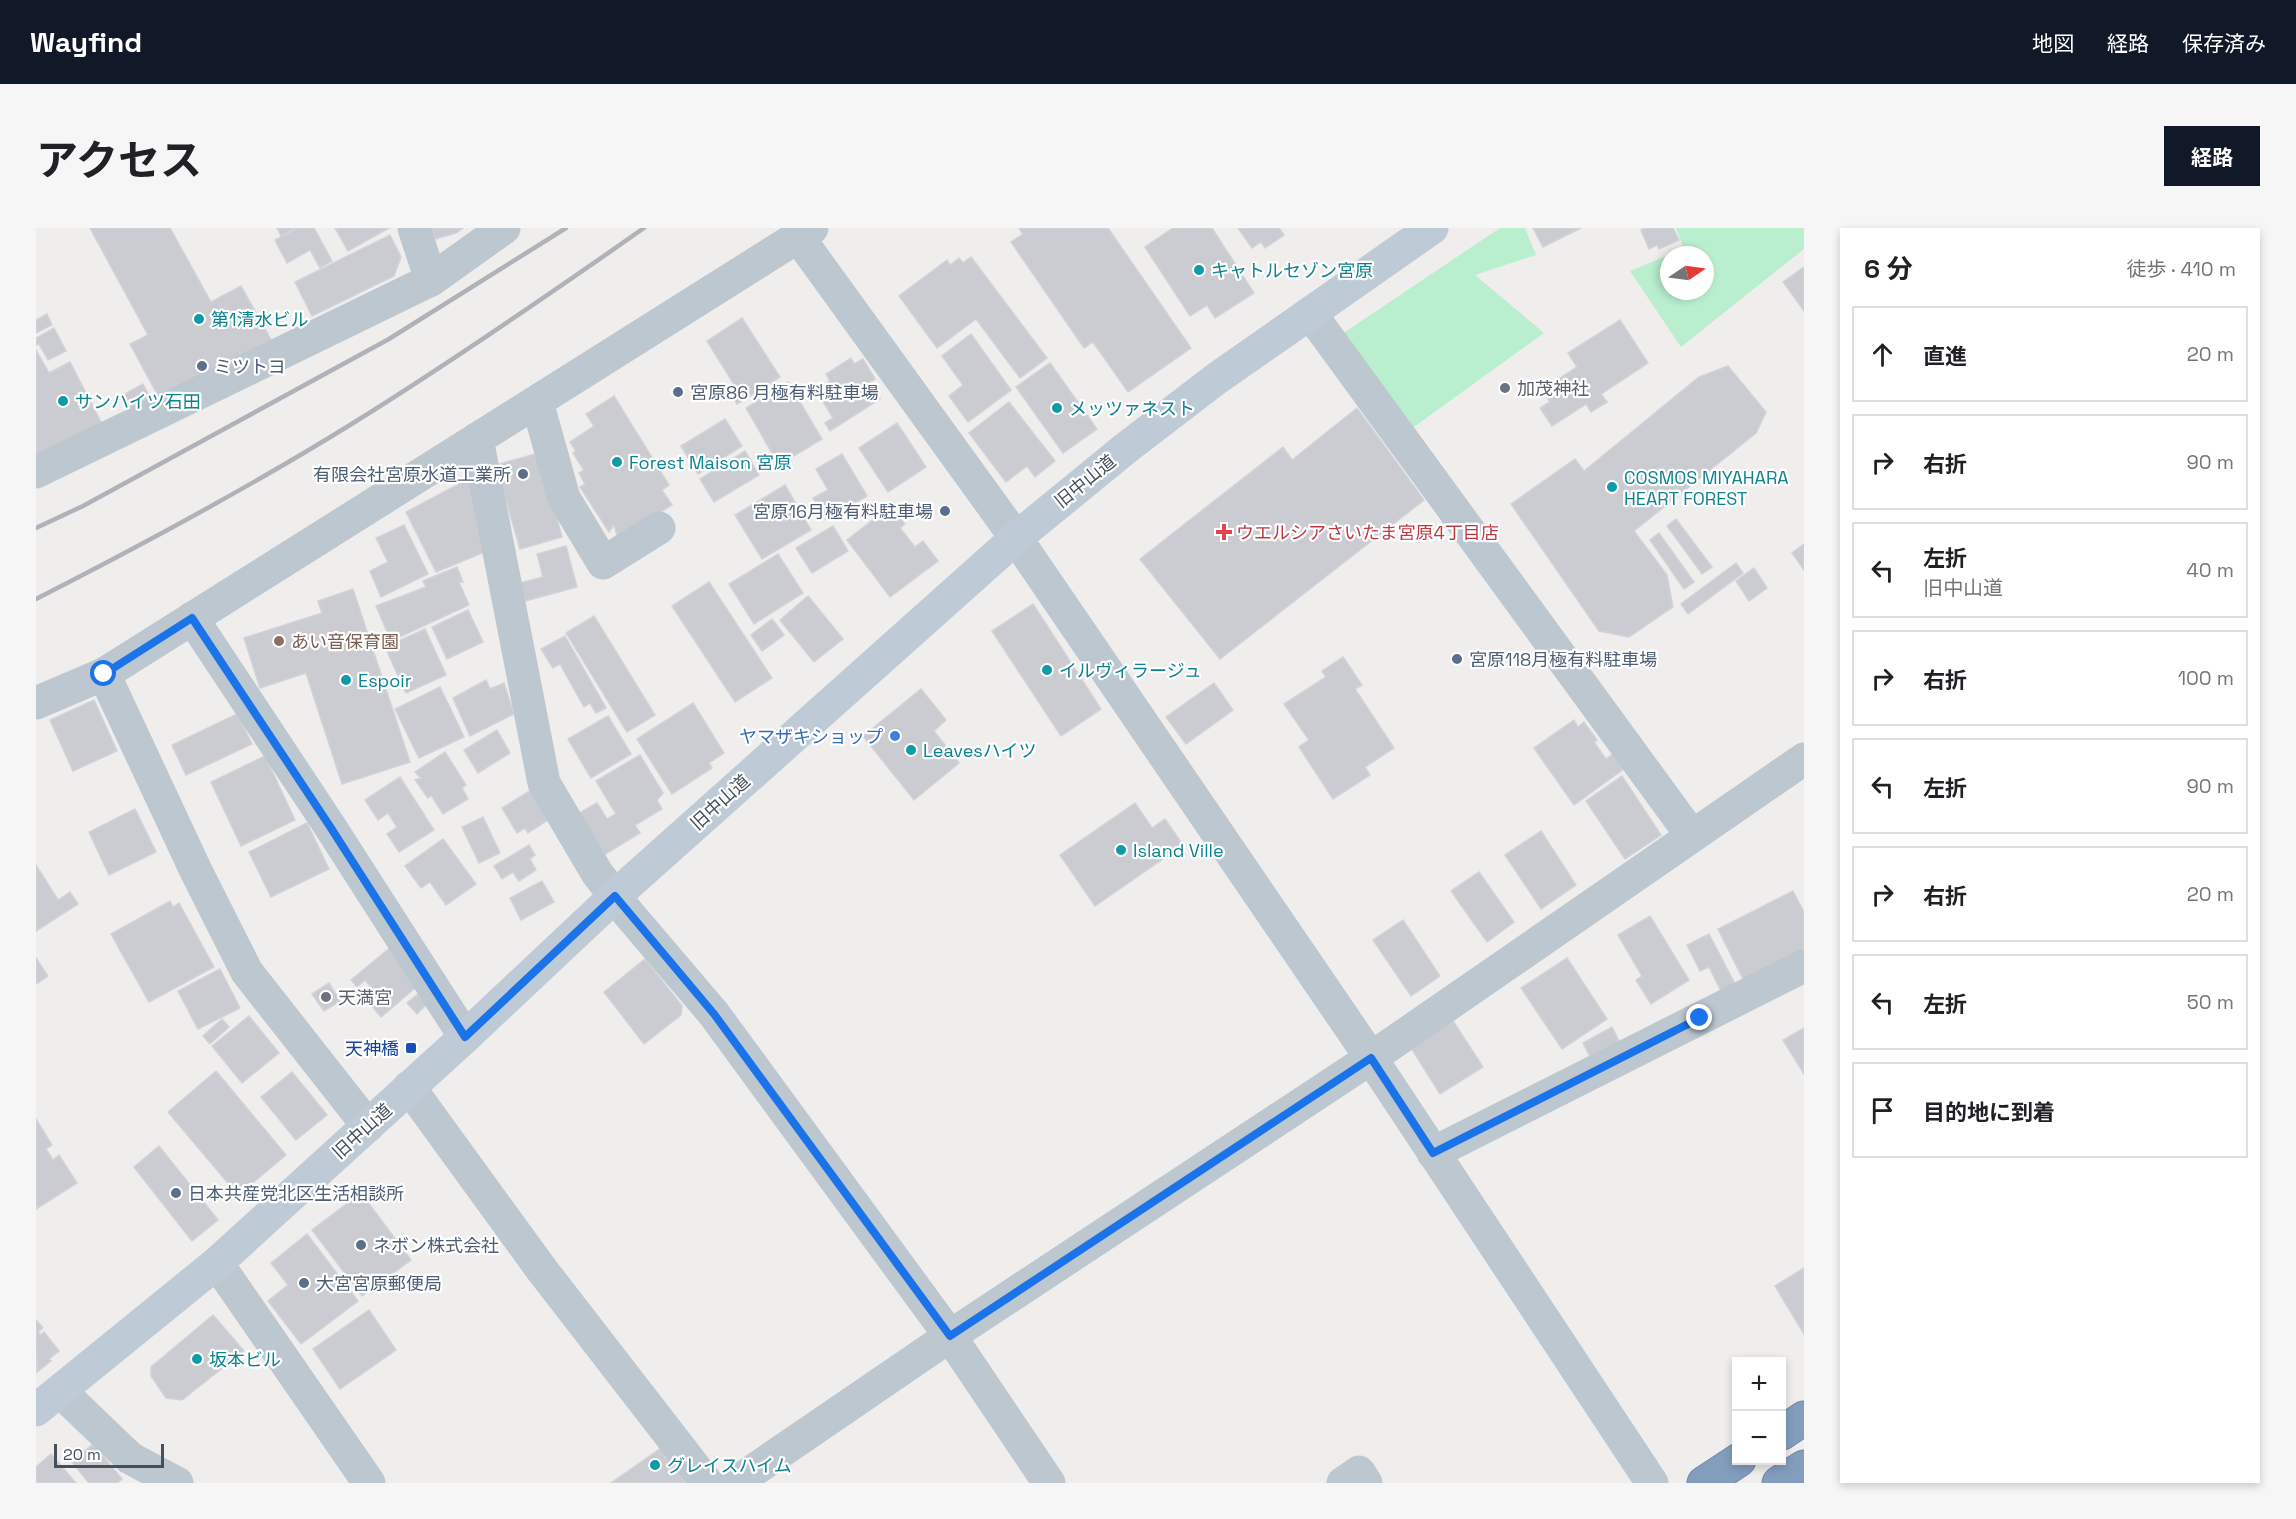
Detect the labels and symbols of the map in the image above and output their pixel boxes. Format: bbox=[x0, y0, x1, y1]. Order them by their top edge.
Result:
north arrow bbox=[1660, 246, 1714, 300]
place label: キャトルセゾン宮原 bbox=[1211, 259, 1373, 282]
marker: キャトルセゾン宮原 bbox=[1192, 263, 1206, 277]
place label: 第1清水ビル bbox=[211, 308, 309, 331]
marker: 第1清水ビル bbox=[192, 312, 206, 326]
place label: ミツトヨ bbox=[214, 355, 286, 378]
marker: ミツトヨ bbox=[195, 359, 209, 373]
place label: 加茂神社 bbox=[1517, 377, 1589, 400]
place label: 宮原86 月極有料駐車場 bbox=[690, 381, 879, 404]
marker: 加茂神社 bbox=[1498, 381, 1512, 395]
marker: 宮原86 月極有料駐車場 bbox=[671, 385, 685, 399]
place label: サンハイツ石田 bbox=[75, 390, 201, 413]
marker: サンハイツ石田 bbox=[56, 394, 70, 408]
place label: メッツァネスト bbox=[1069, 397, 1195, 420]
marker: メッツァネスト bbox=[1050, 401, 1064, 415]
street label: 旧中山道 bbox=[1050, 449, 1120, 513]
place label: Forest Maison 宮原 bbox=[629, 451, 792, 474]
marker: Forest Maison 宮原 bbox=[610, 455, 624, 469]
place label: 有限会社宮原水道工業所 bbox=[313, 463, 511, 486]
place label: COSMOS MIYAHARA HEART FOREST bbox=[1624, 466, 1789, 510]
marker: 有限会社宮原水道工業所 bbox=[516, 467, 530, 481]
marker: COSMOS MIYAHARA HEART FOREST bbox=[1605, 480, 1619, 494]
place label: 宮原16月極有料駐車場 bbox=[752, 500, 933, 523]
marker: 宮原16月極有料駐車場 bbox=[938, 504, 952, 518]
place label: ウエルシアさいたま宮原4丁目店 bbox=[1236, 521, 1499, 544]
marker: ウエルシアさいたま宮原4丁目店 bbox=[1217, 525, 1231, 539]
place label: あい音保育園 bbox=[291, 630, 399, 653]
marker: あい音保育園 bbox=[272, 634, 286, 648]
place label: 宮原118月極有料駐車場 bbox=[1469, 648, 1657, 671]
marker: 宮原118月極有料駐車場 bbox=[1450, 652, 1464, 666]
place label: イルヴィラージュ bbox=[1059, 659, 1201, 682]
route start bbox=[90, 660, 116, 686]
marker: イルヴィラージュ bbox=[1040, 663, 1054, 677]
place label: Espoir bbox=[358, 669, 412, 692]
marker: Espoir bbox=[339, 673, 353, 687]
place label: ヤマザキショップ bbox=[739, 725, 883, 748]
marker: ヤマザキショップ bbox=[888, 729, 902, 743]
place label: Leavesハイツ bbox=[923, 739, 1036, 762]
marker: Leavesハイツ bbox=[904, 743, 918, 757]
street label: 旧中山道 bbox=[686, 769, 754, 835]
place label: Island Ville bbox=[1133, 839, 1224, 862]
marker: Island Ville bbox=[1114, 843, 1128, 857]
place label: 天満宮 bbox=[338, 986, 392, 1009]
marker: 天満宮 bbox=[319, 990, 333, 1004]
route end bbox=[1686, 1004, 1712, 1030]
place label: 天神橋 bbox=[345, 1037, 399, 1060]
marker: 天神橋 bbox=[404, 1041, 418, 1055]
street label: 旧中山道 bbox=[328, 1098, 396, 1164]
place label: 日本共産党北区生活相談所 bbox=[188, 1182, 404, 1205]
marker: 日本共産党北区生活相談所 bbox=[169, 1186, 183, 1200]
place label: ネボン株式会社 bbox=[373, 1234, 499, 1257]
marker: ネボン株式会社 bbox=[354, 1238, 368, 1252]
place label: 大宮宮原郵便局 bbox=[316, 1272, 442, 1295]
marker: 大宮宮原郵便局 bbox=[297, 1276, 311, 1290]
place label: 坂本ビル bbox=[209, 1348, 281, 1371]
marker: 坂本ビル bbox=[190, 1352, 204, 1366]
scale bar bbox=[54, 1441, 164, 1468]
place label: グレイスハイム bbox=[667, 1454, 792, 1477]
marker: グレイスハイム bbox=[648, 1458, 662, 1472]

